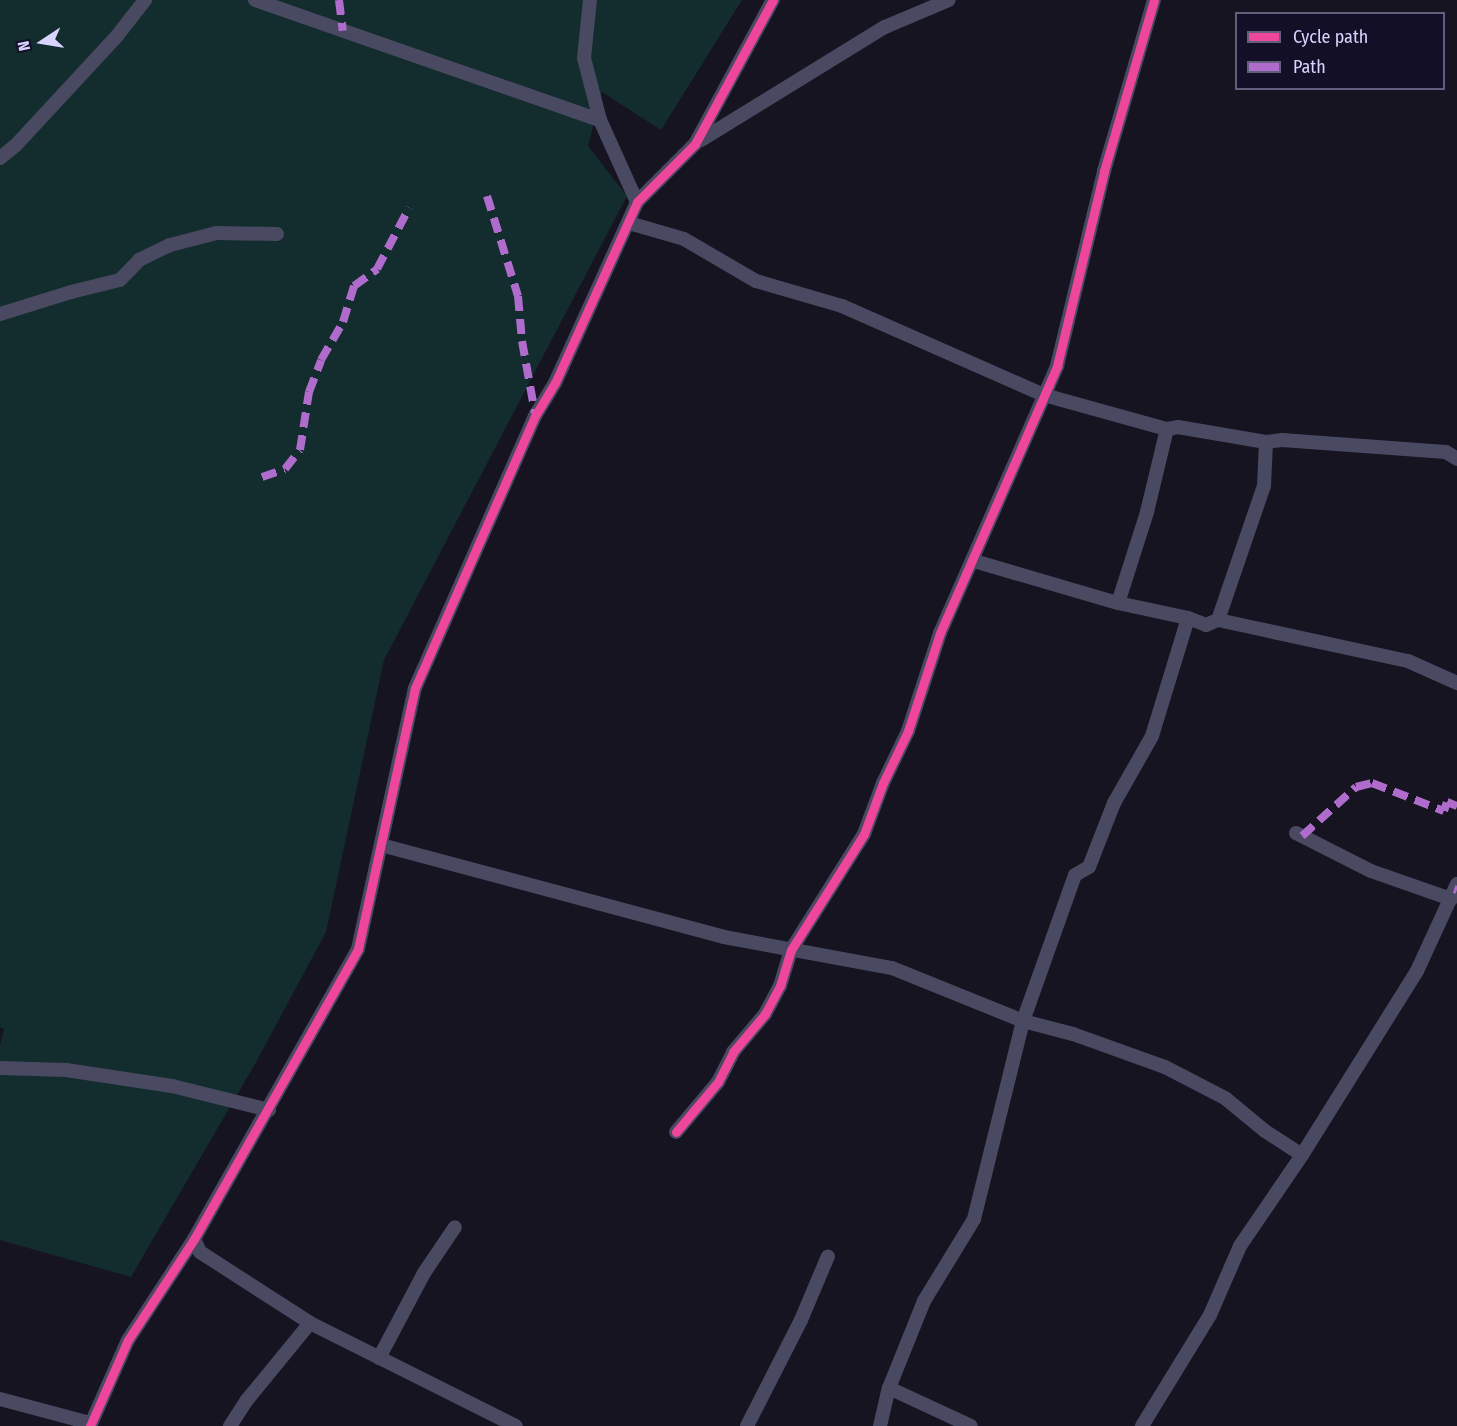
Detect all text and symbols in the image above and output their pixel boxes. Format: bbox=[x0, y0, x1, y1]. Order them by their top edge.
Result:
north arrow bbox=[12, 12, 72, 72]
legend bbox=[1235, 12, 1445, 90]
text: Cycle path bbox=[1293, 26, 1368, 48]
text: N bbox=[14, 39, 34, 53]
text: Path bbox=[1293, 56, 1326, 78]

